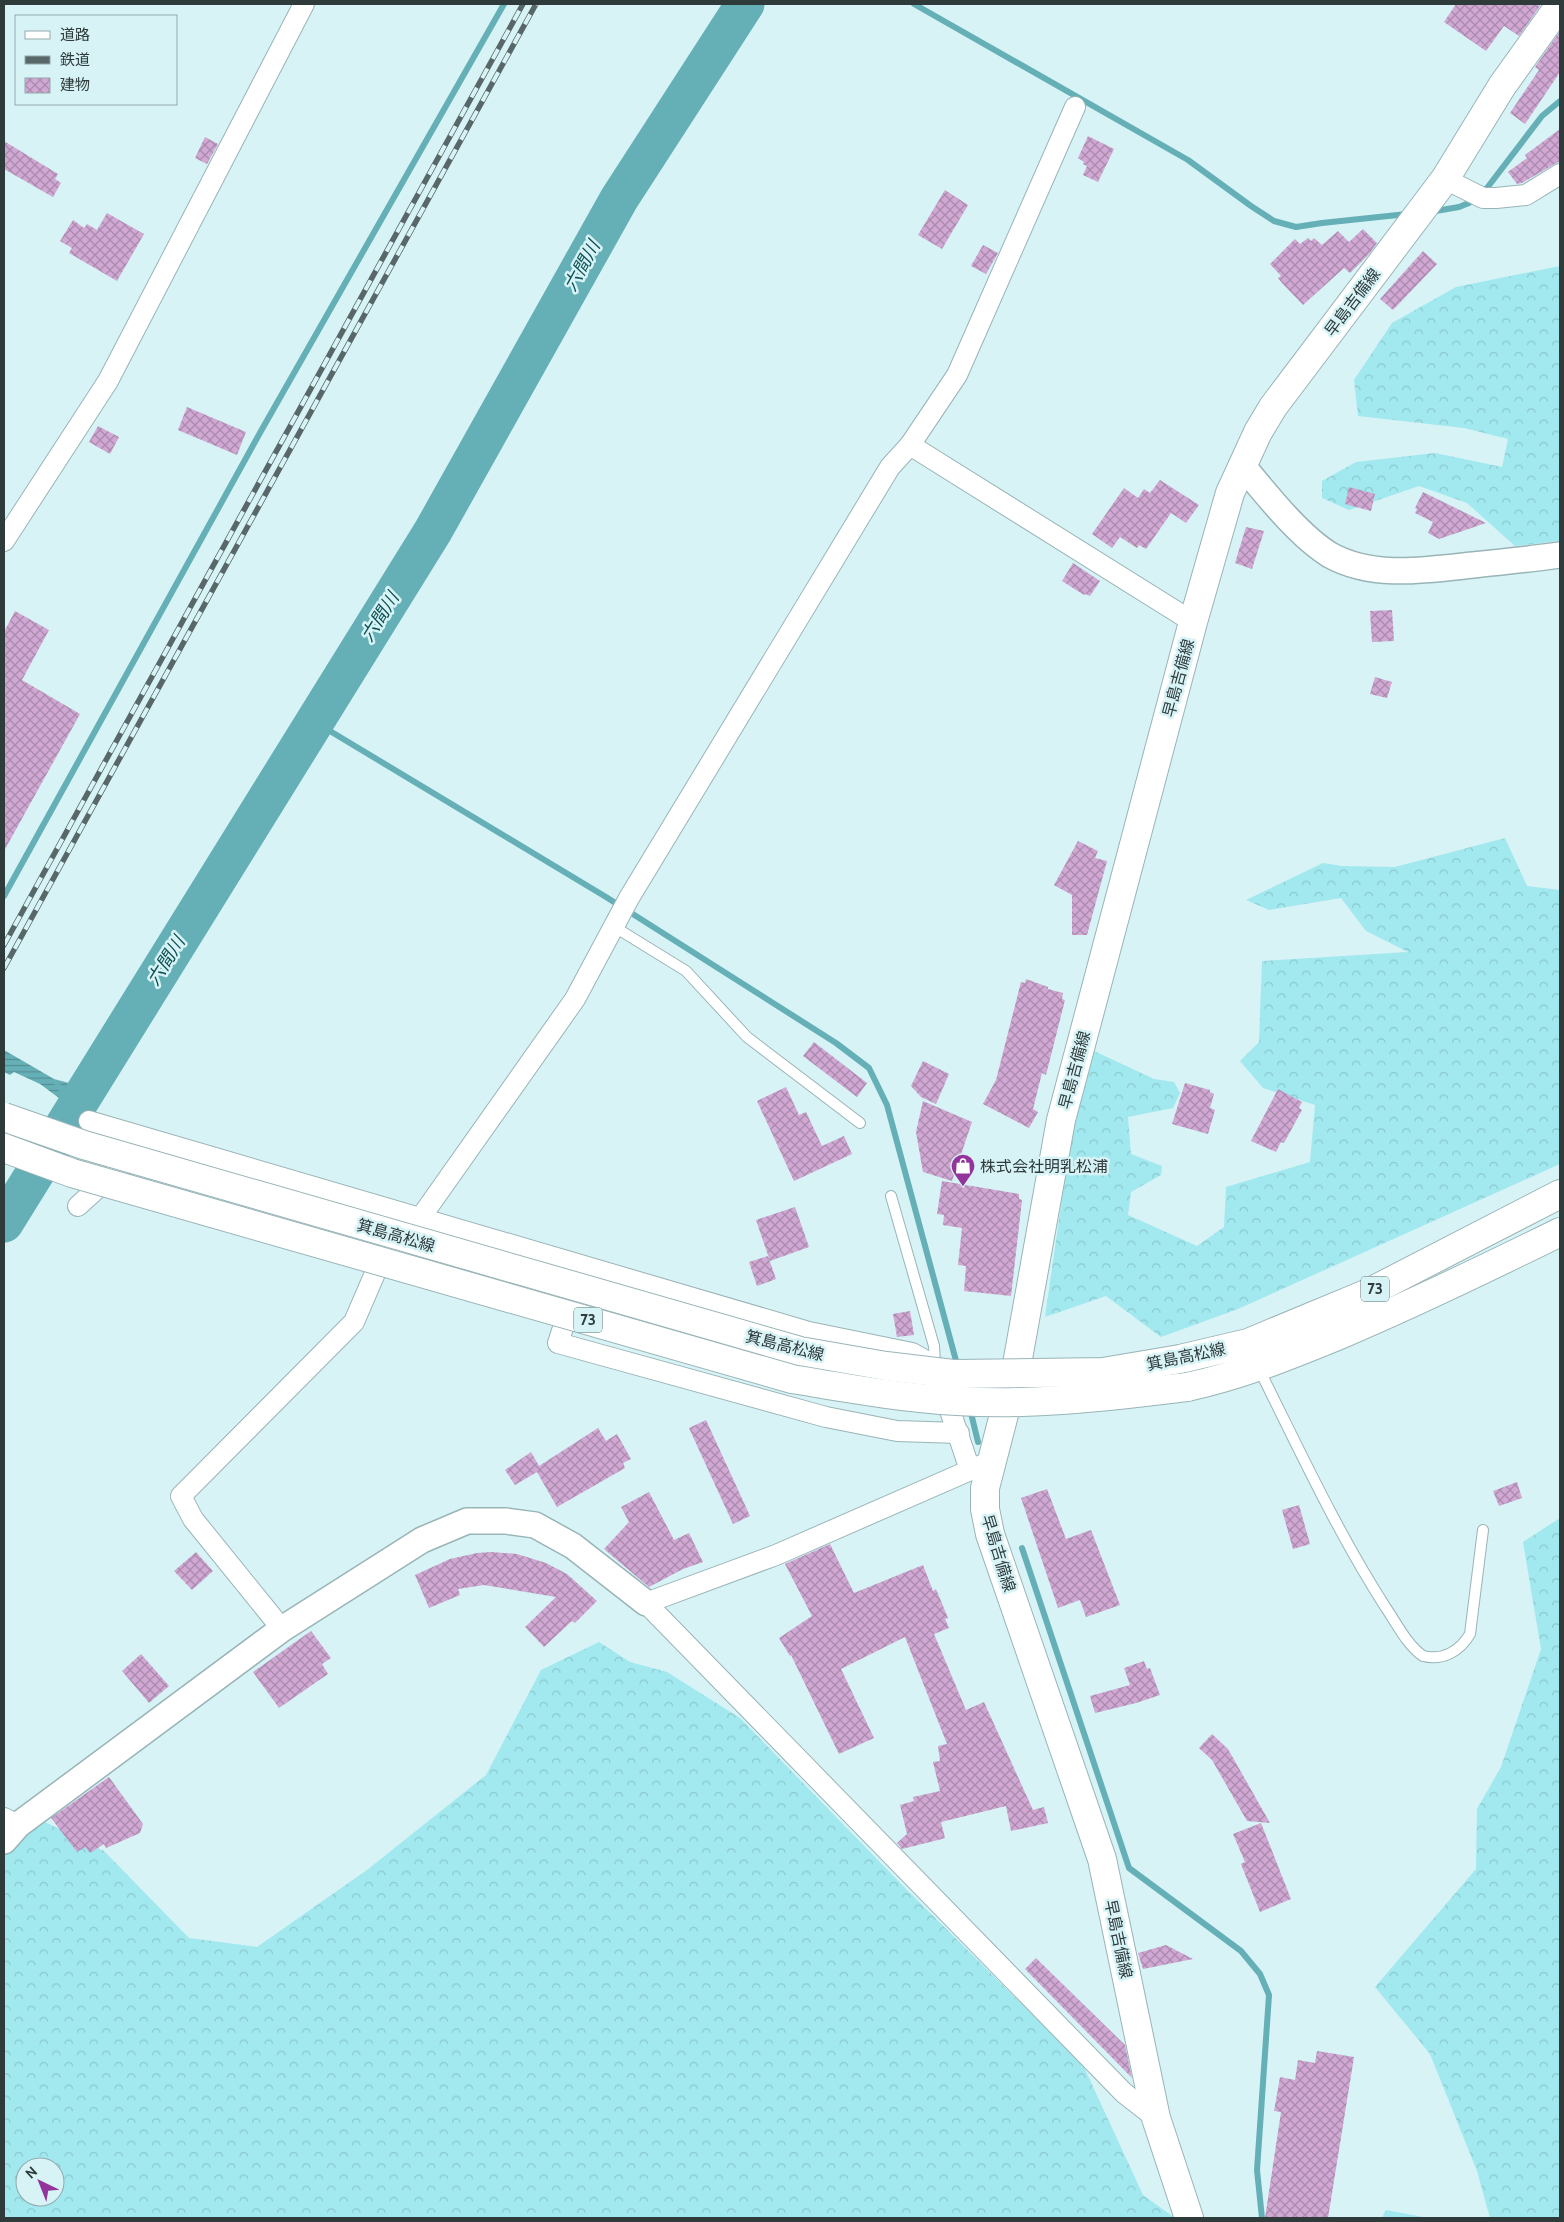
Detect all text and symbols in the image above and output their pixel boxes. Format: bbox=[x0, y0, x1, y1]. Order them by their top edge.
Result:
legend bbox=[15, 15, 178, 105]
text: 道路 bbox=[60, 26, 90, 44]
text: 鉄道 bbox=[60, 51, 90, 69]
text: 建物 bbox=[60, 76, 90, 94]
water label: 六間川 bbox=[559, 235, 606, 295]
street label: 早島吉備線 bbox=[1321, 265, 1384, 340]
water label: 六間川 bbox=[356, 587, 405, 646]
street label: 早島吉備線 bbox=[1159, 637, 1198, 719]
water label: 六間川 bbox=[142, 931, 191, 990]
street label: 早島吉備線 bbox=[1055, 1029, 1094, 1111]
shop icon: 株式会社明乳松浦 bbox=[950, 1153, 976, 1187]
place label: 株式会社明乳松浦 bbox=[980, 1157, 1108, 1176]
street label: 箕島高松線 bbox=[355, 1215, 437, 1256]
road number: 73 bbox=[1361, 1276, 1389, 1302]
road number: 73 bbox=[574, 1308, 602, 1332]
street label: 箕島高松線 bbox=[744, 1327, 826, 1364]
street label: 箕島高松線 bbox=[1145, 1339, 1227, 1374]
street label: 早島吉備線 bbox=[978, 1512, 1019, 1594]
street label: 早島吉備線 bbox=[1101, 1898, 1136, 1980]
north arrow bbox=[15, 2157, 65, 2207]
text: N bbox=[21, 2163, 41, 2182]

